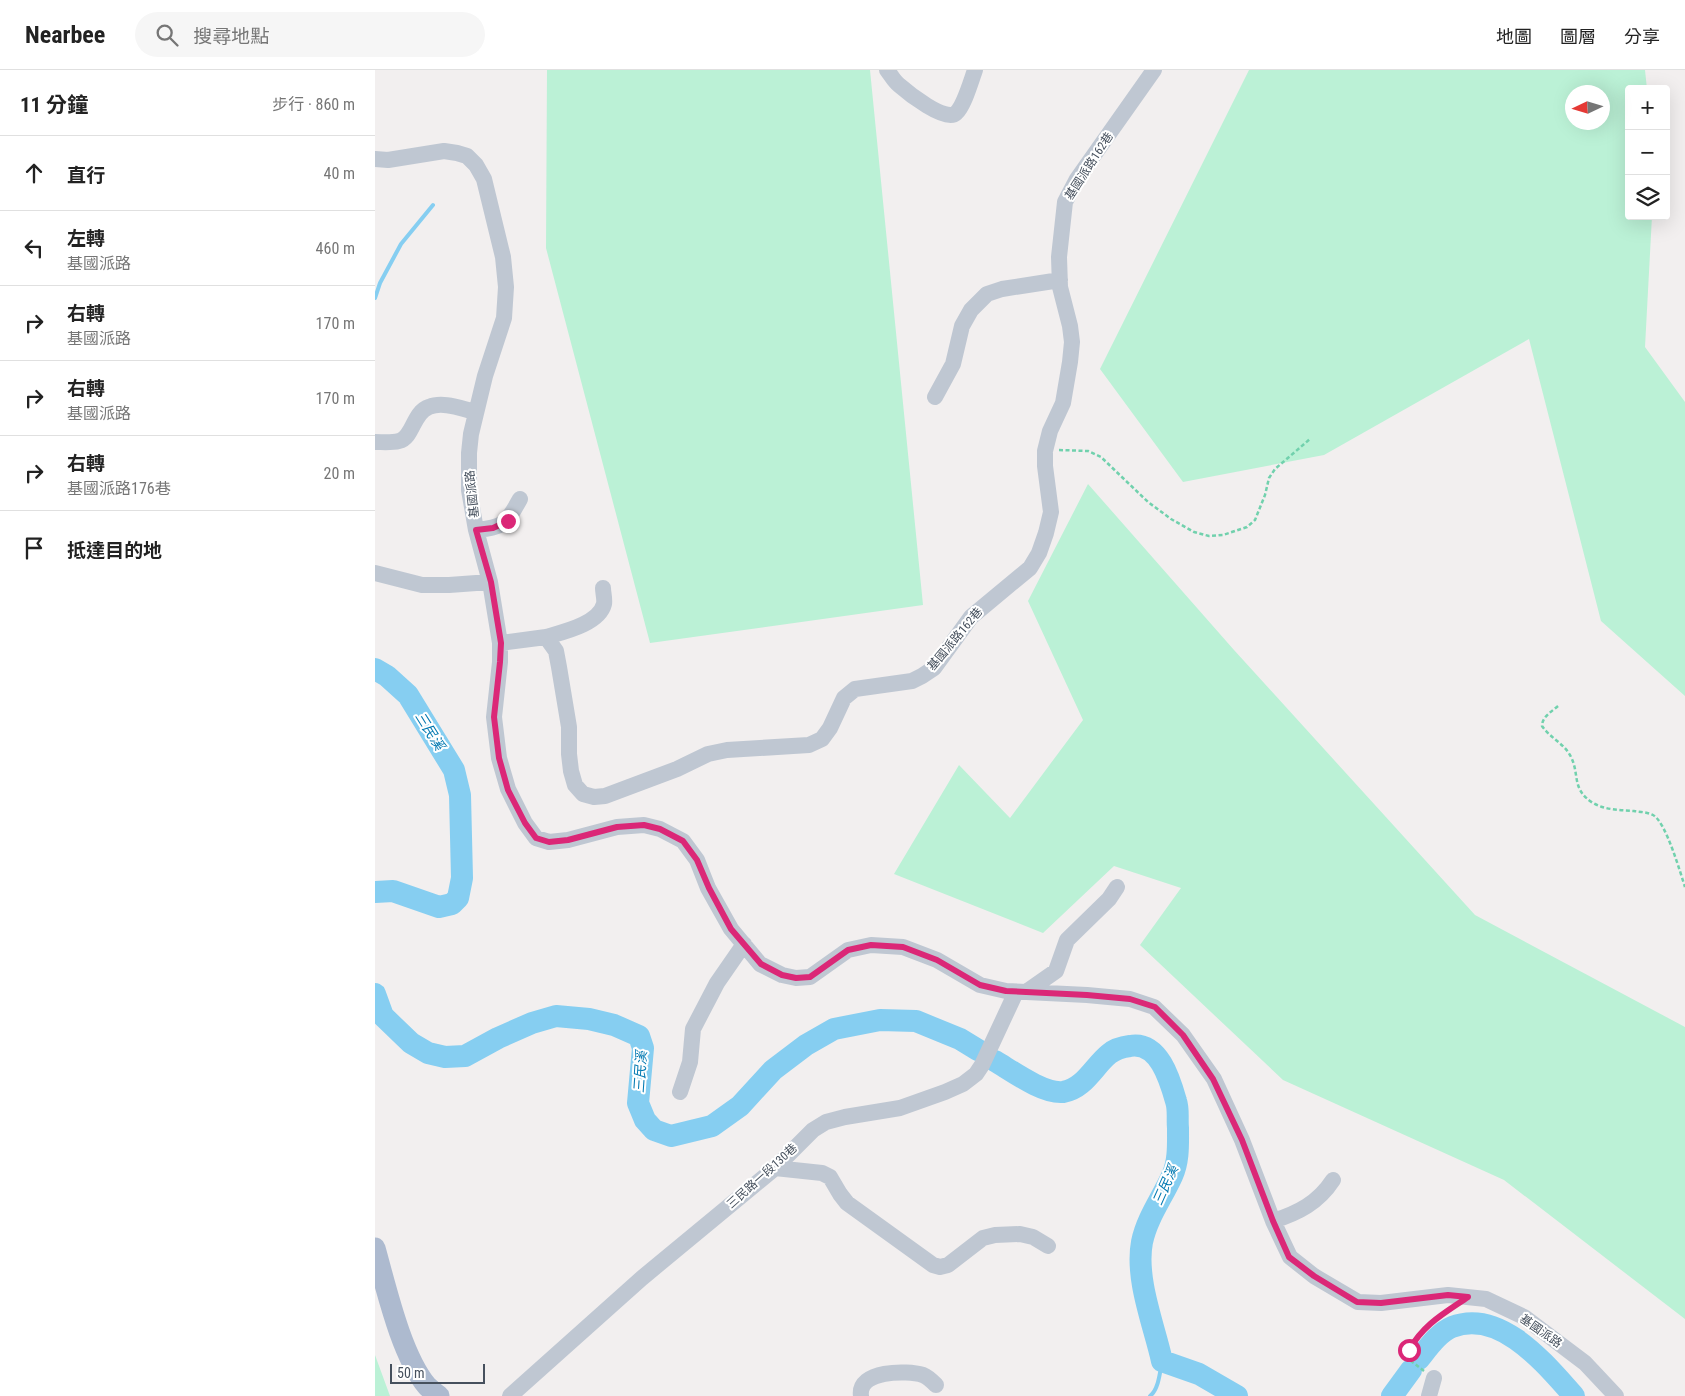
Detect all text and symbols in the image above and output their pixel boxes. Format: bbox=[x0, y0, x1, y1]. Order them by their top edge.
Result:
search box bbox=[135, 12, 485, 57]
text: Nearbee bbox=[25, 21, 105, 49]
icon: search bbox=[153, 21, 181, 49]
text: 搜尋地點 bbox=[193, 25, 269, 48]
text: 地圖 bbox=[1496, 26, 1532, 47]
text: 圖層 bbox=[1560, 26, 1596, 47]
text: 分享 bbox=[1624, 26, 1660, 47]
north arrow bbox=[1565, 85, 1610, 130]
map controls bbox=[1625, 85, 1670, 220]
button: + bbox=[1625, 85, 1670, 130]
text: 11 分鐘 bbox=[20, 93, 88, 117]
text: 步行 · 860 m bbox=[272, 95, 355, 114]
street label: 基國派路162巷 bbox=[1062, 130, 1116, 202]
button: − bbox=[1625, 130, 1670, 175]
icon: ahead bbox=[20, 159, 48, 187]
text: 直行 bbox=[67, 164, 105, 187]
text: 40 m bbox=[323, 164, 355, 183]
button: layers bbox=[1625, 175, 1670, 220]
text: 左轉 bbox=[67, 227, 105, 250]
icon: left bbox=[20, 234, 48, 262]
text: 460 m bbox=[316, 239, 355, 258]
text: 基國派路 bbox=[67, 254, 131, 273]
text: 右轉 bbox=[67, 302, 105, 325]
icon: right bbox=[20, 309, 48, 337]
text: 170 m bbox=[316, 314, 355, 333]
text: 基國派路 bbox=[67, 329, 131, 348]
text: 右轉 bbox=[67, 377, 105, 400]
icon: right bbox=[20, 384, 48, 412]
text: 170 m bbox=[316, 389, 355, 408]
text: 基國派路 bbox=[67, 404, 131, 423]
text: 右轉 bbox=[67, 452, 105, 475]
icon: right bbox=[20, 459, 48, 487]
text: 20 m bbox=[323, 464, 355, 483]
street label: 基國派路 bbox=[463, 469, 481, 519]
text: 基國派路176巷 bbox=[67, 479, 171, 498]
route end bbox=[497, 510, 520, 533]
icon: arrive bbox=[20, 534, 48, 562]
text: 抵達目的地 bbox=[67, 539, 162, 562]
street label: 基國派路162巷 bbox=[925, 605, 985, 673]
water label: 三民溪 bbox=[412, 709, 449, 755]
water label: 三民溪 bbox=[631, 1048, 650, 1094]
street label: 三民路一段130巷 bbox=[724, 1141, 800, 1211]
water label: 三民溪 bbox=[1149, 1161, 1182, 1207]
street label: 基國派路 bbox=[1517, 1311, 1565, 1351]
route start bbox=[1398, 1339, 1421, 1362]
scale bar bbox=[390, 1361, 485, 1384]
text: 50 m bbox=[397, 1365, 425, 1381]

